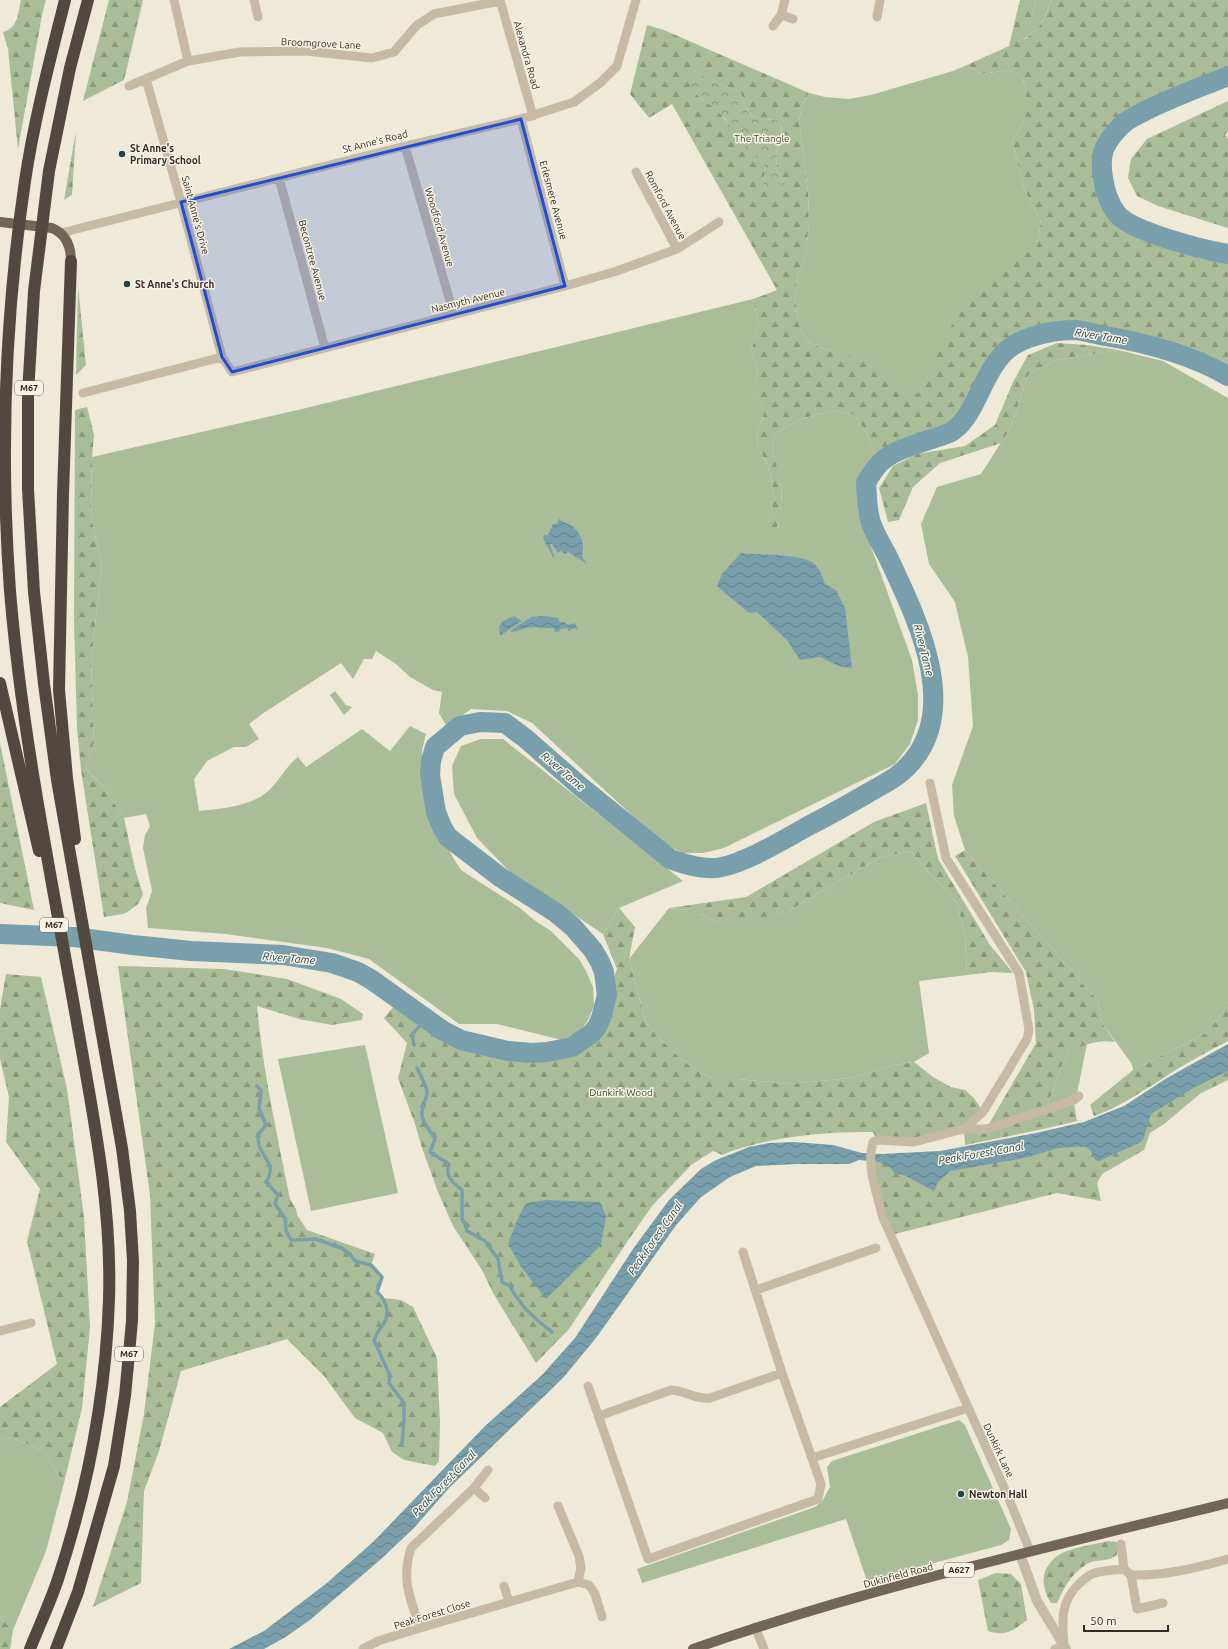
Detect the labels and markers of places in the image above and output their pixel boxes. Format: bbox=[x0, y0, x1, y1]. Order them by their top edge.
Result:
place label: St Anne's Primary School bbox=[130, 143, 201, 166]
marker: St Anne's Primary School bbox=[117, 149, 127, 159]
marker: St Anne's Church bbox=[122, 279, 132, 289]
place label: St Anne's Church bbox=[135, 279, 214, 290]
marker: Newton Hall bbox=[956, 1489, 966, 1499]
place label: Newton Hall bbox=[969, 1489, 1027, 1500]

